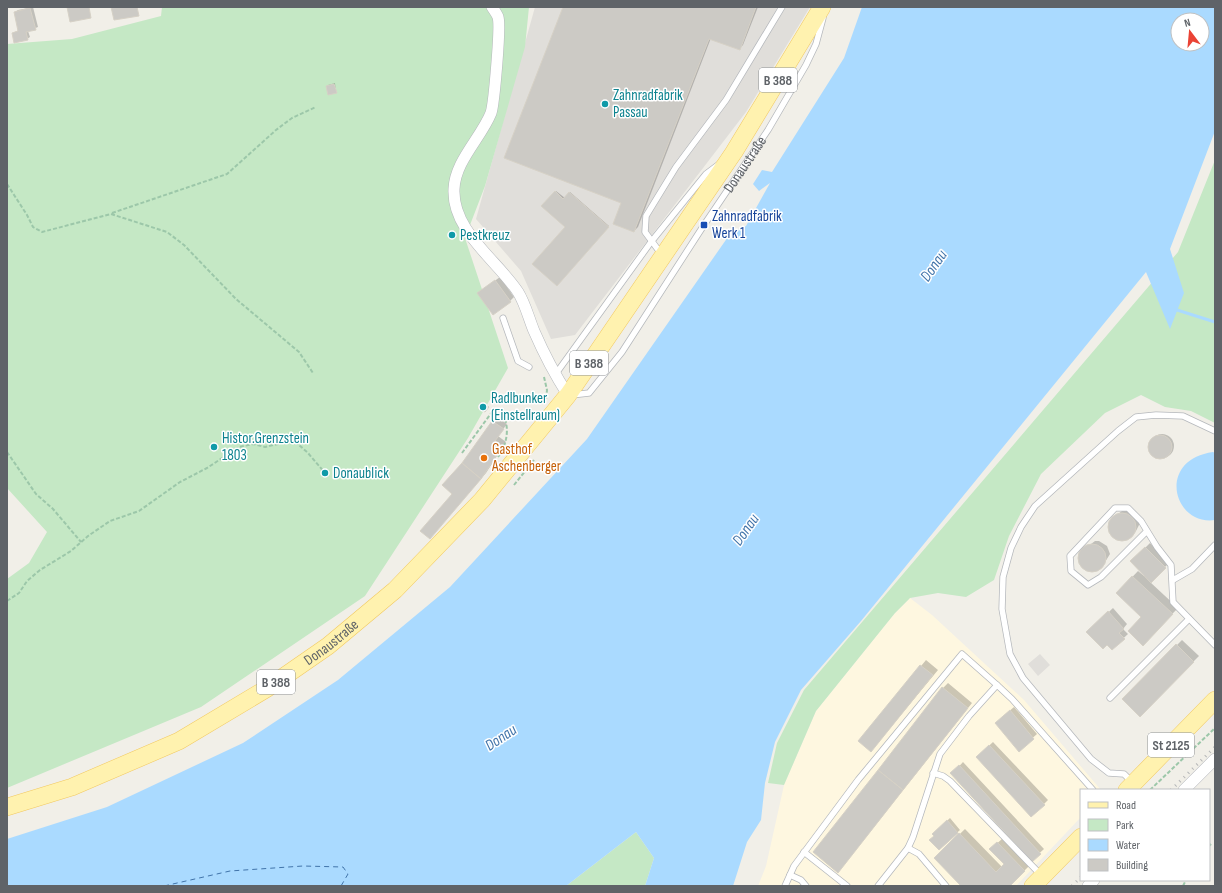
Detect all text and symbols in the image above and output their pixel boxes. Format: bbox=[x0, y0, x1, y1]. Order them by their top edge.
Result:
north arrow bbox=[1170, 12, 1210, 52]
text: N bbox=[1183, 16, 1192, 30]
road number: B 388 bbox=[759, 68, 797, 92]
place label: Zahnradfabrik Passau bbox=[613, 86, 683, 122]
marker: Zahnradfabrik Passau bbox=[600, 99, 610, 109]
street label: Donaustraße bbox=[719, 132, 771, 196]
place label: Zahnradfabrik Werk 1 bbox=[712, 207, 782, 243]
marker: Zahnradfabrik Werk 1 bbox=[699, 220, 709, 230]
place label: Pestkreuz bbox=[460, 226, 510, 245]
marker: Pestkreuz bbox=[447, 230, 457, 240]
water label: Donau bbox=[916, 246, 952, 285]
road number: B 388 bbox=[570, 351, 608, 375]
place label: Radlbunker (Einstellraum) bbox=[491, 389, 560, 425]
marker: Radlbunker (Einstellraum) bbox=[478, 402, 488, 412]
place label: Histor.Grenzstein 1803 bbox=[222, 429, 309, 465]
place label: Gasthof Aschenberger bbox=[491, 440, 562, 476]
marker: Histor.Grenzstein 1803 bbox=[209, 442, 219, 452]
marker: Gasthof Aschenberger bbox=[479, 453, 489, 463]
place label: Donaublick bbox=[333, 464, 389, 483]
marker: Donaublick bbox=[320, 468, 330, 478]
water label: Donau bbox=[728, 510, 764, 549]
street label: Donaustraße bbox=[300, 615, 362, 669]
road number: B 388 bbox=[257, 670, 295, 694]
water label: Donau bbox=[482, 720, 521, 755]
road number: St 2125 bbox=[1148, 733, 1194, 757]
legend bbox=[1080, 789, 1210, 881]
text: Road bbox=[1116, 798, 1136, 813]
text: Park bbox=[1116, 818, 1134, 833]
text: Water bbox=[1116, 838, 1140, 853]
text: Building bbox=[1116, 858, 1148, 873]

